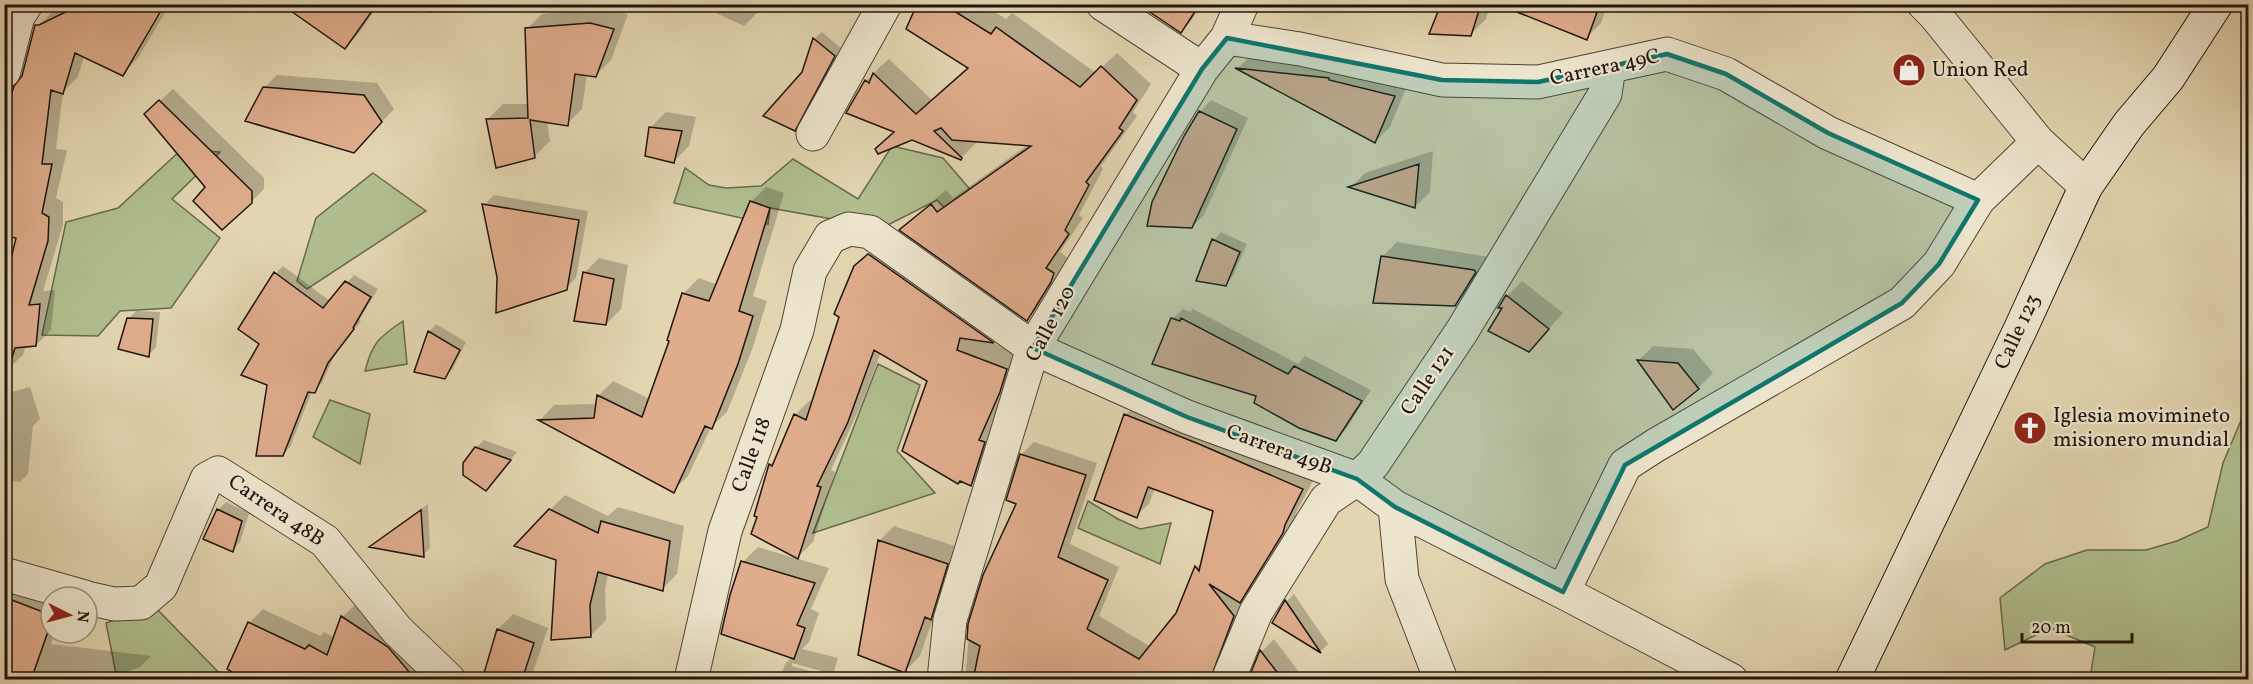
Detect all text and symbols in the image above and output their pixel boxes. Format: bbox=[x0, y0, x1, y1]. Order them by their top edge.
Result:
street label: Carrera 49C bbox=[1547, 42, 1663, 94]
shop icon: Union Red bbox=[1891, 52, 1927, 88]
place label: Union Red bbox=[1932, 56, 2029, 85]
street label: Calle 120 bbox=[1019, 281, 1083, 367]
street label: Calle 123 bbox=[1988, 289, 2048, 375]
street label: Calle 121 bbox=[1394, 340, 1462, 422]
place label: Iglesia movimineto misionero mundial bbox=[2053, 402, 2230, 455]
church icon: Iglesia movimineto misionero mundial bbox=[2012, 410, 2048, 446]
street label: Calle 118 bbox=[725, 413, 779, 497]
street label: Carrera 49B bbox=[1222, 417, 1336, 483]
street label: Carrera 48B bbox=[222, 468, 330, 554]
north arrow bbox=[39, 585, 99, 645]
scale bar bbox=[2022, 606, 2132, 644]
text: N bbox=[70, 609, 93, 624]
text: 20 m bbox=[2031, 616, 2071, 641]

